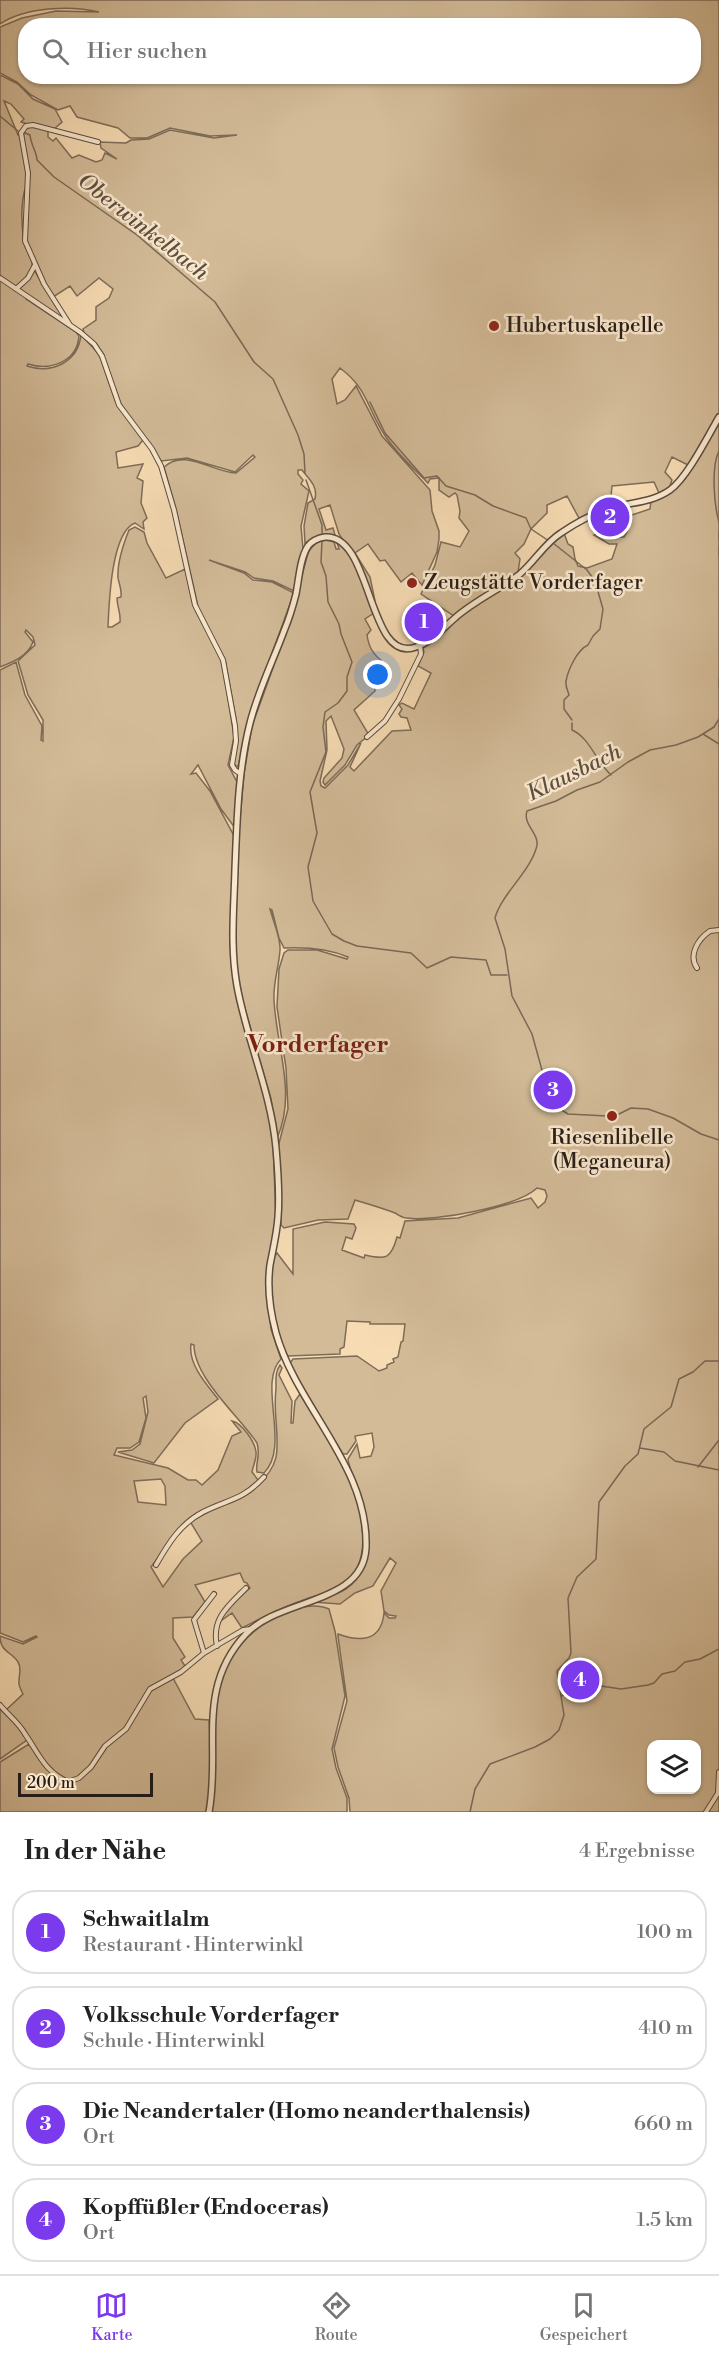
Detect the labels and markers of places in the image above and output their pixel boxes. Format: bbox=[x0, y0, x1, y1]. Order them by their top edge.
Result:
place label: Hubertuskapelle bbox=[506, 313, 664, 339]
marker: Hubertuskapelle bbox=[487, 319, 501, 333]
pin: 2 bbox=[590, 494, 630, 540]
place label: Zeugstätte Vorderfager bbox=[424, 570, 643, 596]
marker: Zeugstätte Vorderfager bbox=[405, 576, 419, 590]
pin: 1 bbox=[404, 600, 444, 644]
pin: 3 bbox=[534, 1068, 572, 1112]
marker: Riesenlibelle (Meganeura) bbox=[605, 1109, 619, 1123]
place label: Riesenlibelle (Meganeura) bbox=[550, 1125, 674, 1175]
pin: 4 bbox=[560, 1658, 600, 1702]

